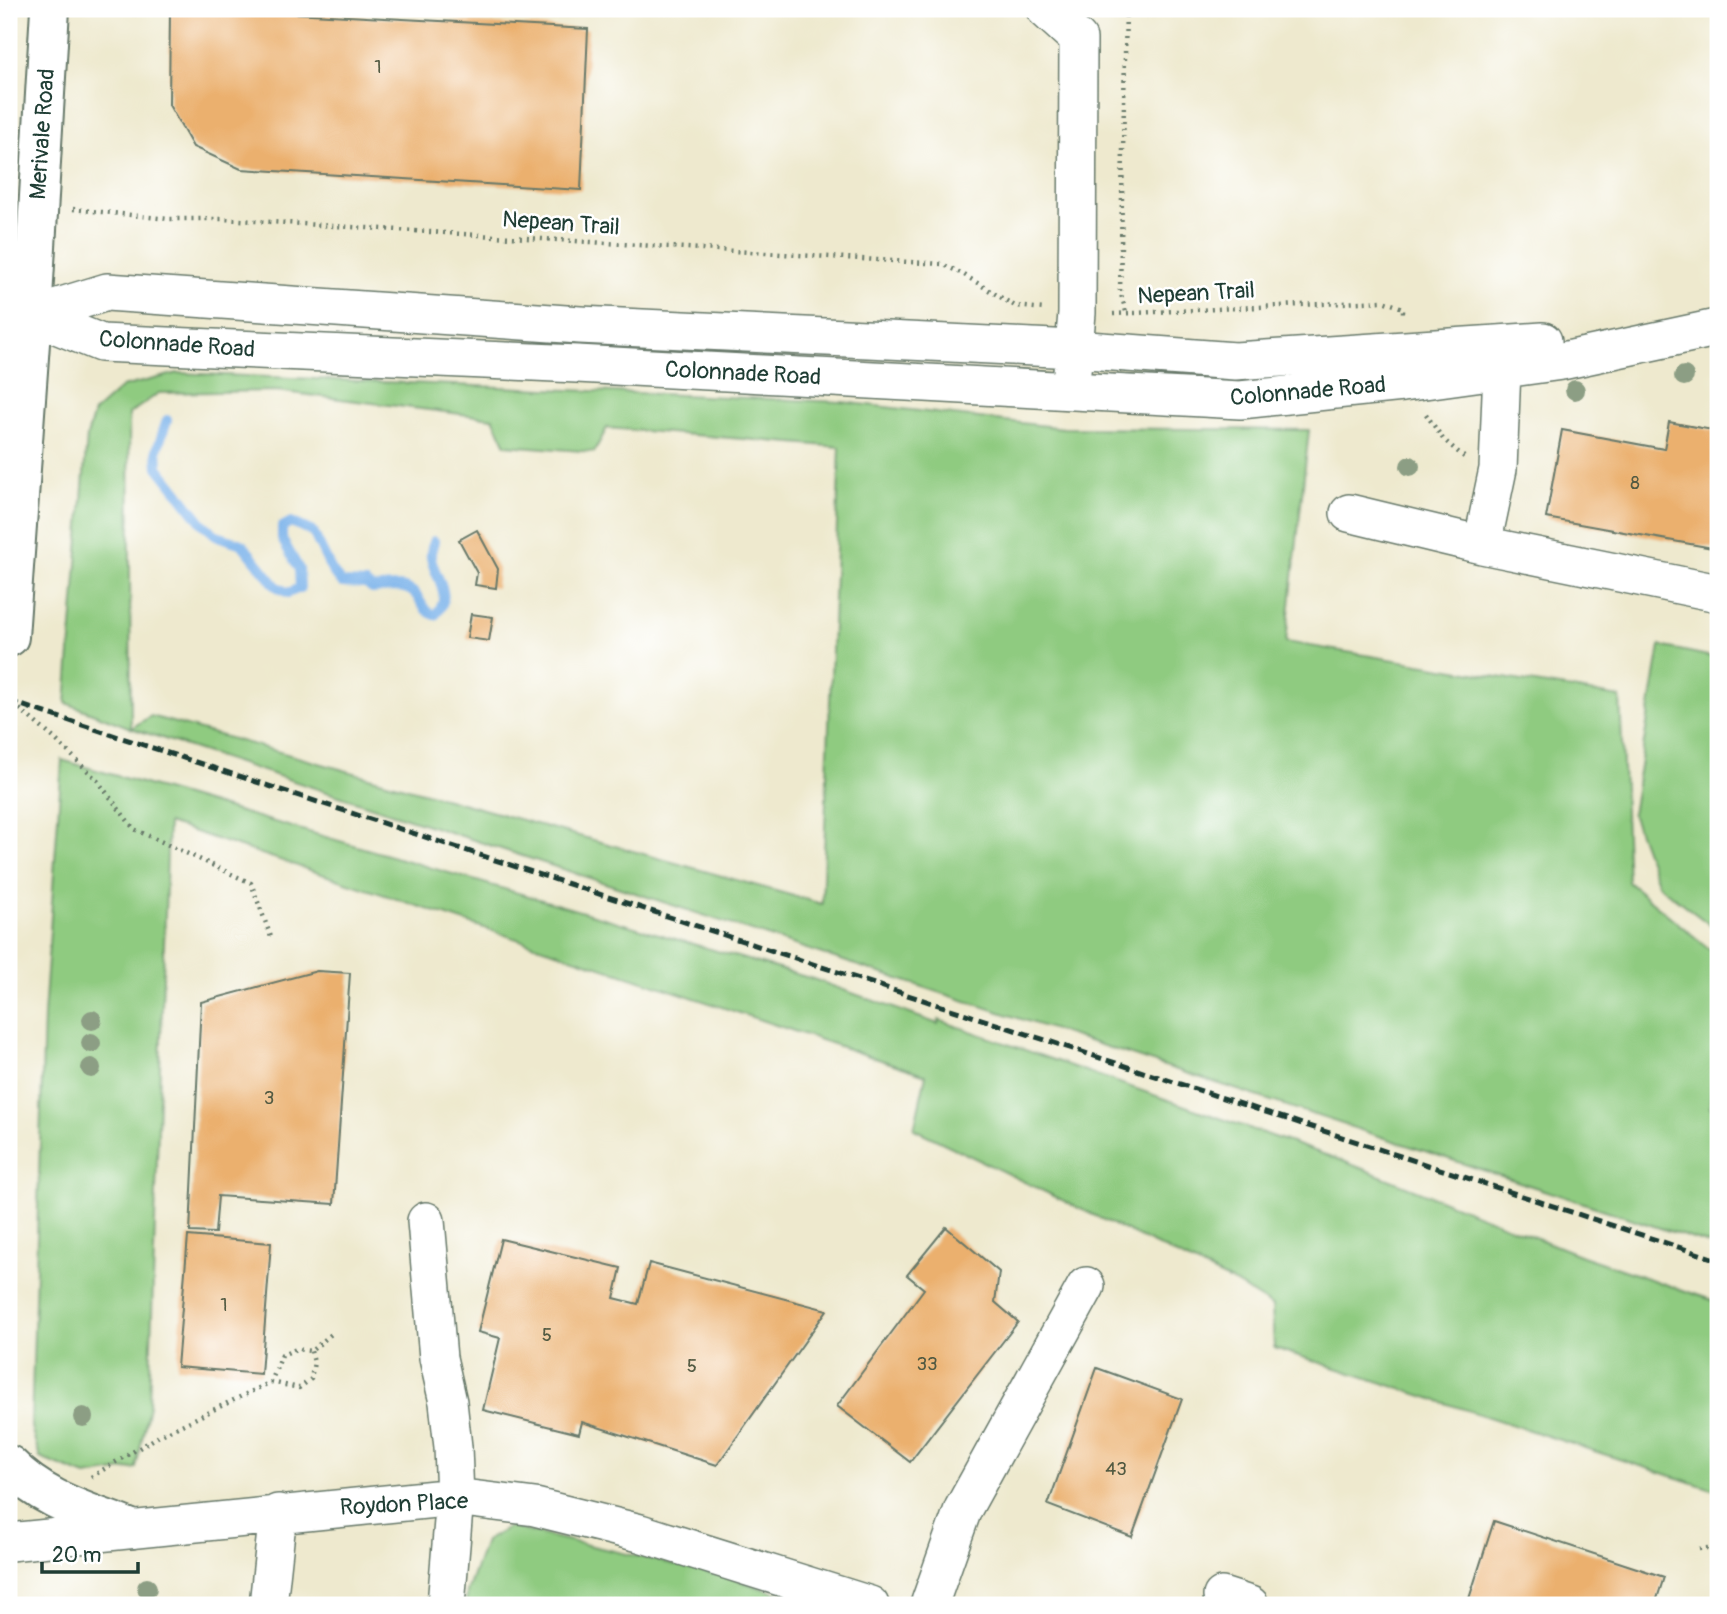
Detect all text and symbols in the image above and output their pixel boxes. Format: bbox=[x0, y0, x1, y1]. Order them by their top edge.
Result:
house number: 1 bbox=[374, 55, 382, 79]
street label: Merivale Road bbox=[23, 67, 61, 201]
street label: Nepean Trail bbox=[501, 204, 621, 242]
street label: Nepean Trail bbox=[1136, 275, 1256, 311]
street label: Colonnade Road bbox=[98, 324, 256, 364]
street label: Colonnade Road bbox=[664, 354, 822, 392]
street label: Colonnade Road bbox=[1229, 370, 1387, 412]
house number: 8 bbox=[1630, 471, 1640, 495]
house number: 3 bbox=[264, 1086, 274, 1110]
house number: 1 bbox=[220, 1293, 228, 1317]
house number: 5 bbox=[542, 1323, 552, 1347]
house number: 33 bbox=[916, 1352, 938, 1376]
house number: 5 bbox=[687, 1354, 697, 1378]
house number: 43 bbox=[1105, 1457, 1127, 1481]
street label: Roydon Place bbox=[339, 1486, 469, 1522]
scale bar bbox=[42, 1530, 138, 1574]
text: 20 m bbox=[52, 1542, 101, 1569]

